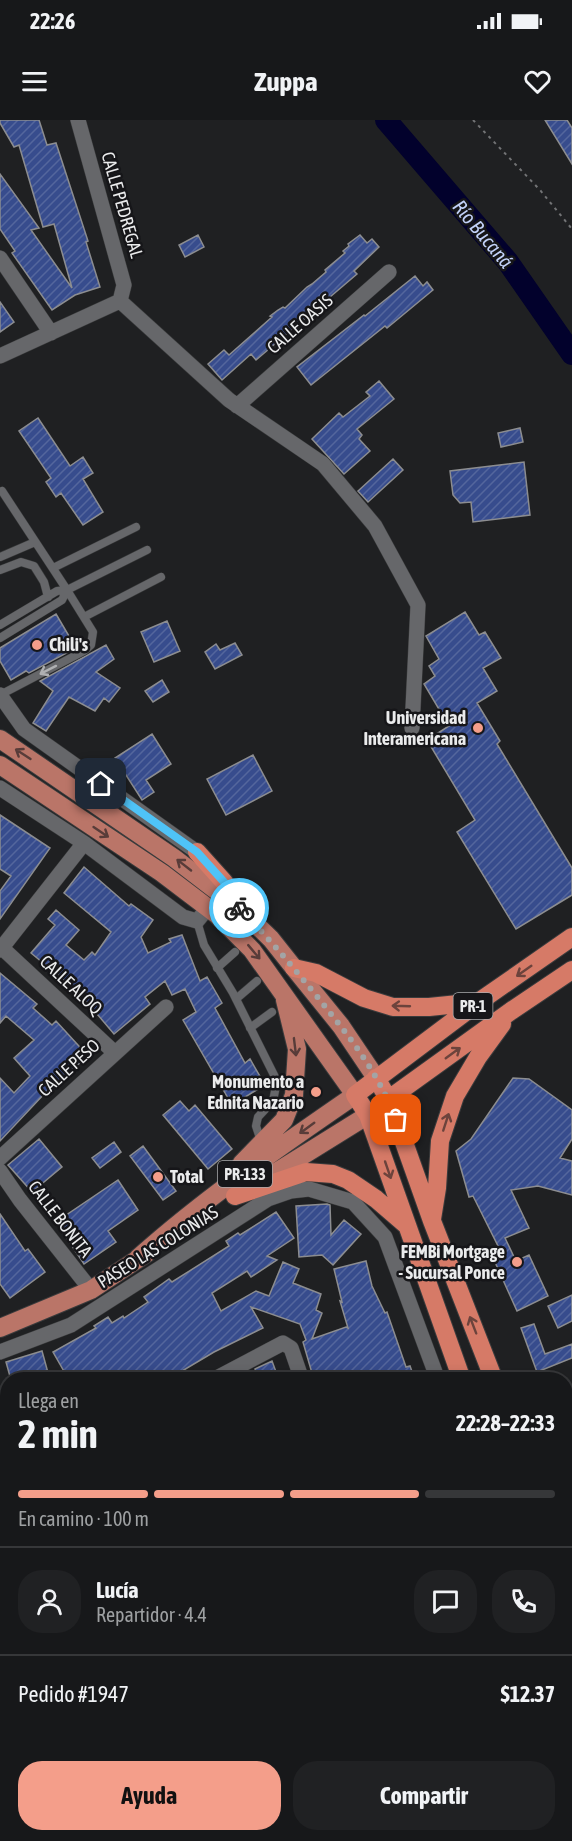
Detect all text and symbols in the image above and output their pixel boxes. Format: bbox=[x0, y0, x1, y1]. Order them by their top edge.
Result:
text: 22:26 bbox=[30, 8, 75, 34]
icon: menu bbox=[18, 65, 51, 98]
icon: heart bbox=[521, 65, 554, 98]
text: Zuppa bbox=[254, 66, 318, 97]
street label: CALLE PEDREGAL bbox=[97, 149, 148, 260]
water label: Río Bucaná bbox=[448, 195, 518, 272]
street label: CALLE OASIS bbox=[263, 289, 337, 358]
place label: Chili's bbox=[49, 634, 89, 655]
marker: Chili's bbox=[30, 638, 44, 652]
one-way arrow bbox=[40, 664, 58, 676]
place label: Universidad Interamericana bbox=[363, 707, 466, 749]
marker: Universidad Interamericana bbox=[471, 721, 485, 735]
one-way arrow bbox=[15, 748, 32, 760]
pin bbox=[75, 758, 126, 809]
icon: home bbox=[84, 767, 117, 800]
one-way arrow bbox=[92, 827, 109, 839]
one-way arrow bbox=[176, 858, 192, 871]
courier bbox=[209, 878, 269, 938]
icon: bike bbox=[223, 892, 256, 925]
one-way arrow bbox=[247, 944, 260, 960]
street label: CALLE ALOQ bbox=[36, 951, 107, 1019]
one-way arrow bbox=[516, 965, 533, 977]
road number: PR-1 bbox=[454, 993, 492, 1019]
one-way arrow bbox=[391, 1001, 411, 1012]
street label: CALLE PESO bbox=[34, 1035, 104, 1101]
one-way arrow bbox=[290, 1037, 301, 1056]
one-way arrow bbox=[444, 1047, 460, 1059]
place label: Monumento a Ednita Nazario bbox=[207, 1071, 304, 1113]
marker: Monumento a Ednita Nazario bbox=[309, 1085, 323, 1099]
pin bbox=[370, 1094, 421, 1145]
icon: bag bbox=[379, 1103, 412, 1136]
one-way arrow bbox=[441, 1113, 452, 1132]
one-way arrow bbox=[299, 1122, 315, 1134]
one-way arrow bbox=[383, 1160, 394, 1179]
road number: PR-133 bbox=[218, 1161, 272, 1187]
place label: Total bbox=[170, 1166, 204, 1187]
marker: Total bbox=[151, 1170, 165, 1184]
street label: CALLE BONITA bbox=[24, 1176, 97, 1261]
street label: PASEO LAS COLONIAS bbox=[94, 1201, 222, 1292]
place label: FEMBi Mortgage - Sucursal Ponce bbox=[398, 1241, 505, 1283]
marker: FEMBi Mortgage - Sucursal Ponce bbox=[510, 1255, 524, 1269]
one-way arrow bbox=[466, 1317, 477, 1335]
text: Llega en bbox=[18, 1389, 79, 1412]
text: 22:28–22:33 bbox=[456, 1410, 555, 1436]
text: 2 min bbox=[18, 1412, 98, 1456]
text: En camino · 100 m bbox=[18, 1507, 149, 1530]
button: person bbox=[18, 1570, 81, 1633]
button: chat bbox=[414, 1570, 477, 1633]
button: phone bbox=[492, 1570, 555, 1633]
text: Lucía bbox=[96, 1577, 139, 1603]
text: Repartidor · 4.4 bbox=[96, 1603, 207, 1626]
text: Pedido #1947 bbox=[18, 1681, 129, 1707]
text: $12.37 bbox=[500, 1681, 555, 1707]
button: Ayuda bbox=[18, 1761, 281, 1830]
button: Compartir bbox=[293, 1761, 555, 1830]

